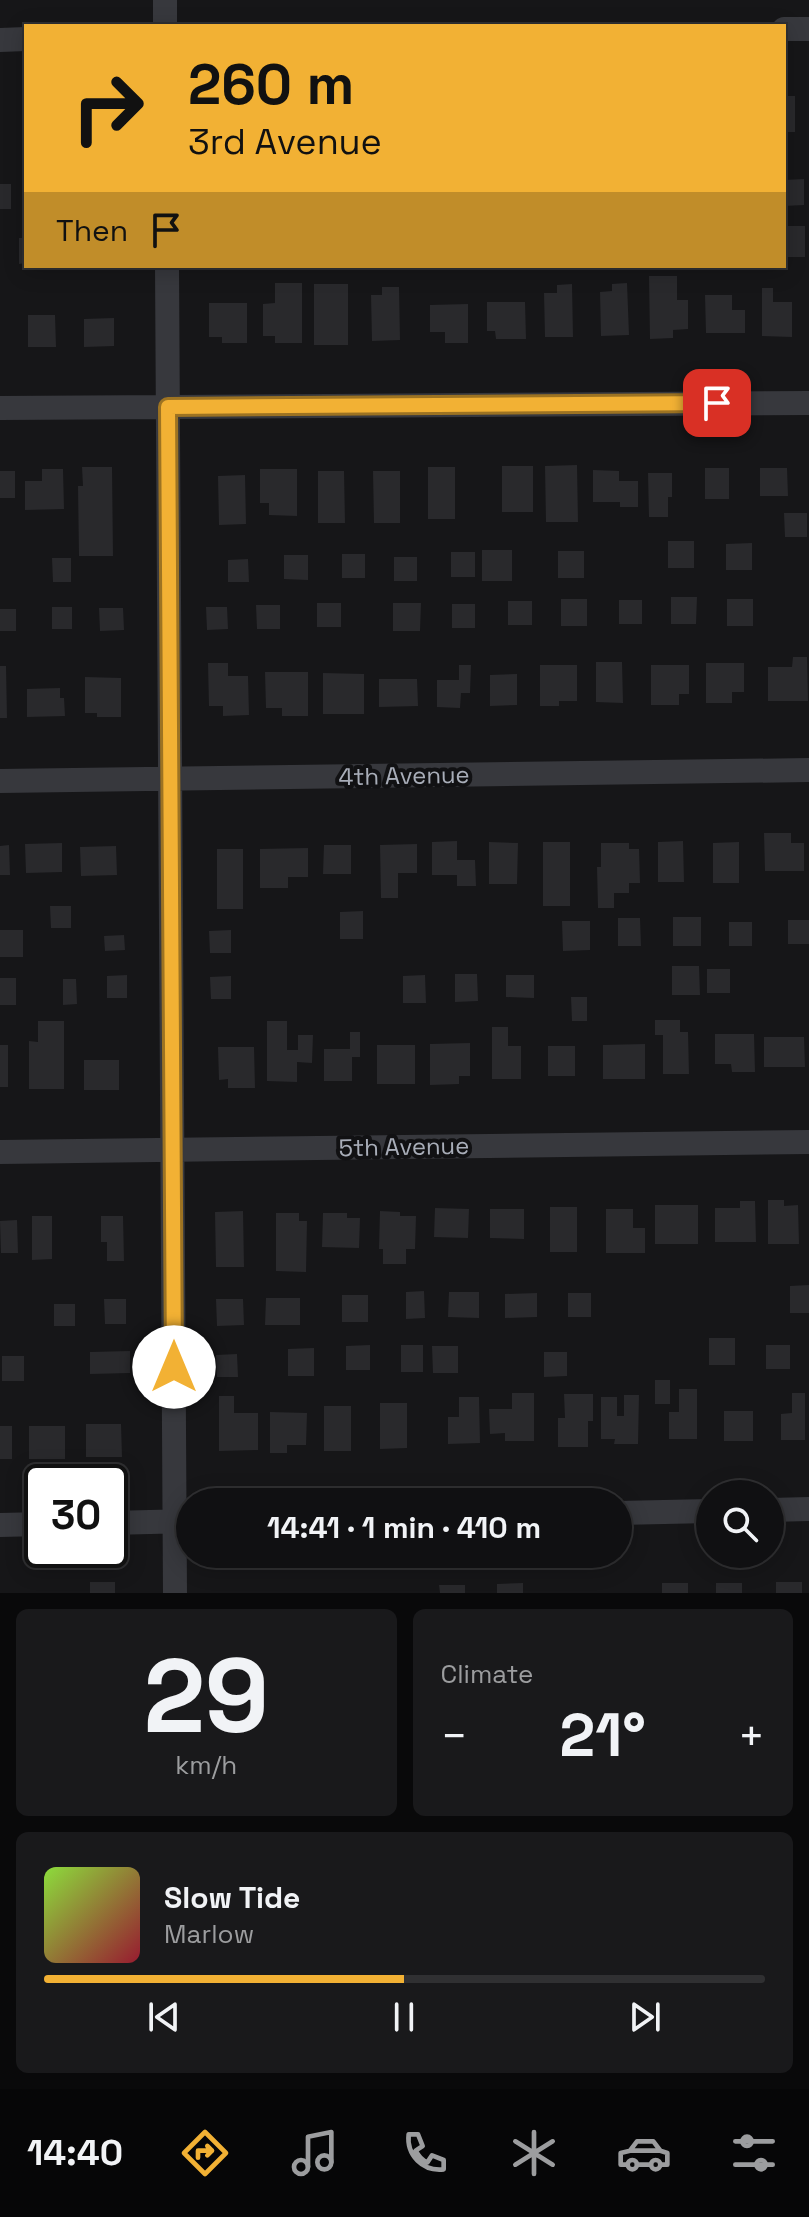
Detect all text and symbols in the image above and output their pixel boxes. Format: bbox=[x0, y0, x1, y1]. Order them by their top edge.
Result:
text: 260 m bbox=[188, 49, 354, 120]
icon: right bbox=[56, 56, 160, 160]
text: 3rd Avenue bbox=[188, 119, 382, 165]
icon: arrive bbox=[144, 208, 188, 252]
text: Then bbox=[56, 211, 128, 250]
pin bbox=[683, 369, 751, 437]
icon: arrive bbox=[695, 381, 739, 425]
street label: 4th Avenue bbox=[338, 759, 470, 792]
street label: 5th Avenue bbox=[338, 1130, 470, 1163]
position arrow bbox=[132, 1325, 216, 1409]
speed limit sign: 30 bbox=[24, 1464, 128, 1568]
map controls bbox=[696, 1480, 784, 1568]
button: search bbox=[696, 1480, 784, 1568]
text: 14:41 · 1 min · 410 m bbox=[267, 1508, 541, 1547]
text: 29 bbox=[143, 1630, 269, 1762]
text: Climate bbox=[441, 1657, 533, 1691]
text: 21° bbox=[560, 1697, 646, 1774]
text: − bbox=[441, 1708, 468, 1764]
text: + bbox=[738, 1708, 765, 1764]
text: km/h bbox=[175, 1748, 237, 1782]
text: Slow Tide bbox=[164, 1878, 300, 1917]
text: Marlow bbox=[164, 1917, 254, 1951]
icon: previous bbox=[142, 1995, 186, 2039]
icon: pause bbox=[382, 1995, 426, 2039]
icon: next bbox=[623, 1995, 667, 2039]
icon: directions bbox=[177, 2125, 233, 2181]
icon: music bbox=[287, 2125, 343, 2181]
icon: phone bbox=[397, 2125, 453, 2181]
icon: climate bbox=[506, 2125, 562, 2181]
icon: car bbox=[616, 2125, 672, 2181]
icon: filters bbox=[726, 2125, 782, 2181]
text: 14:40 bbox=[27, 2130, 123, 2176]

